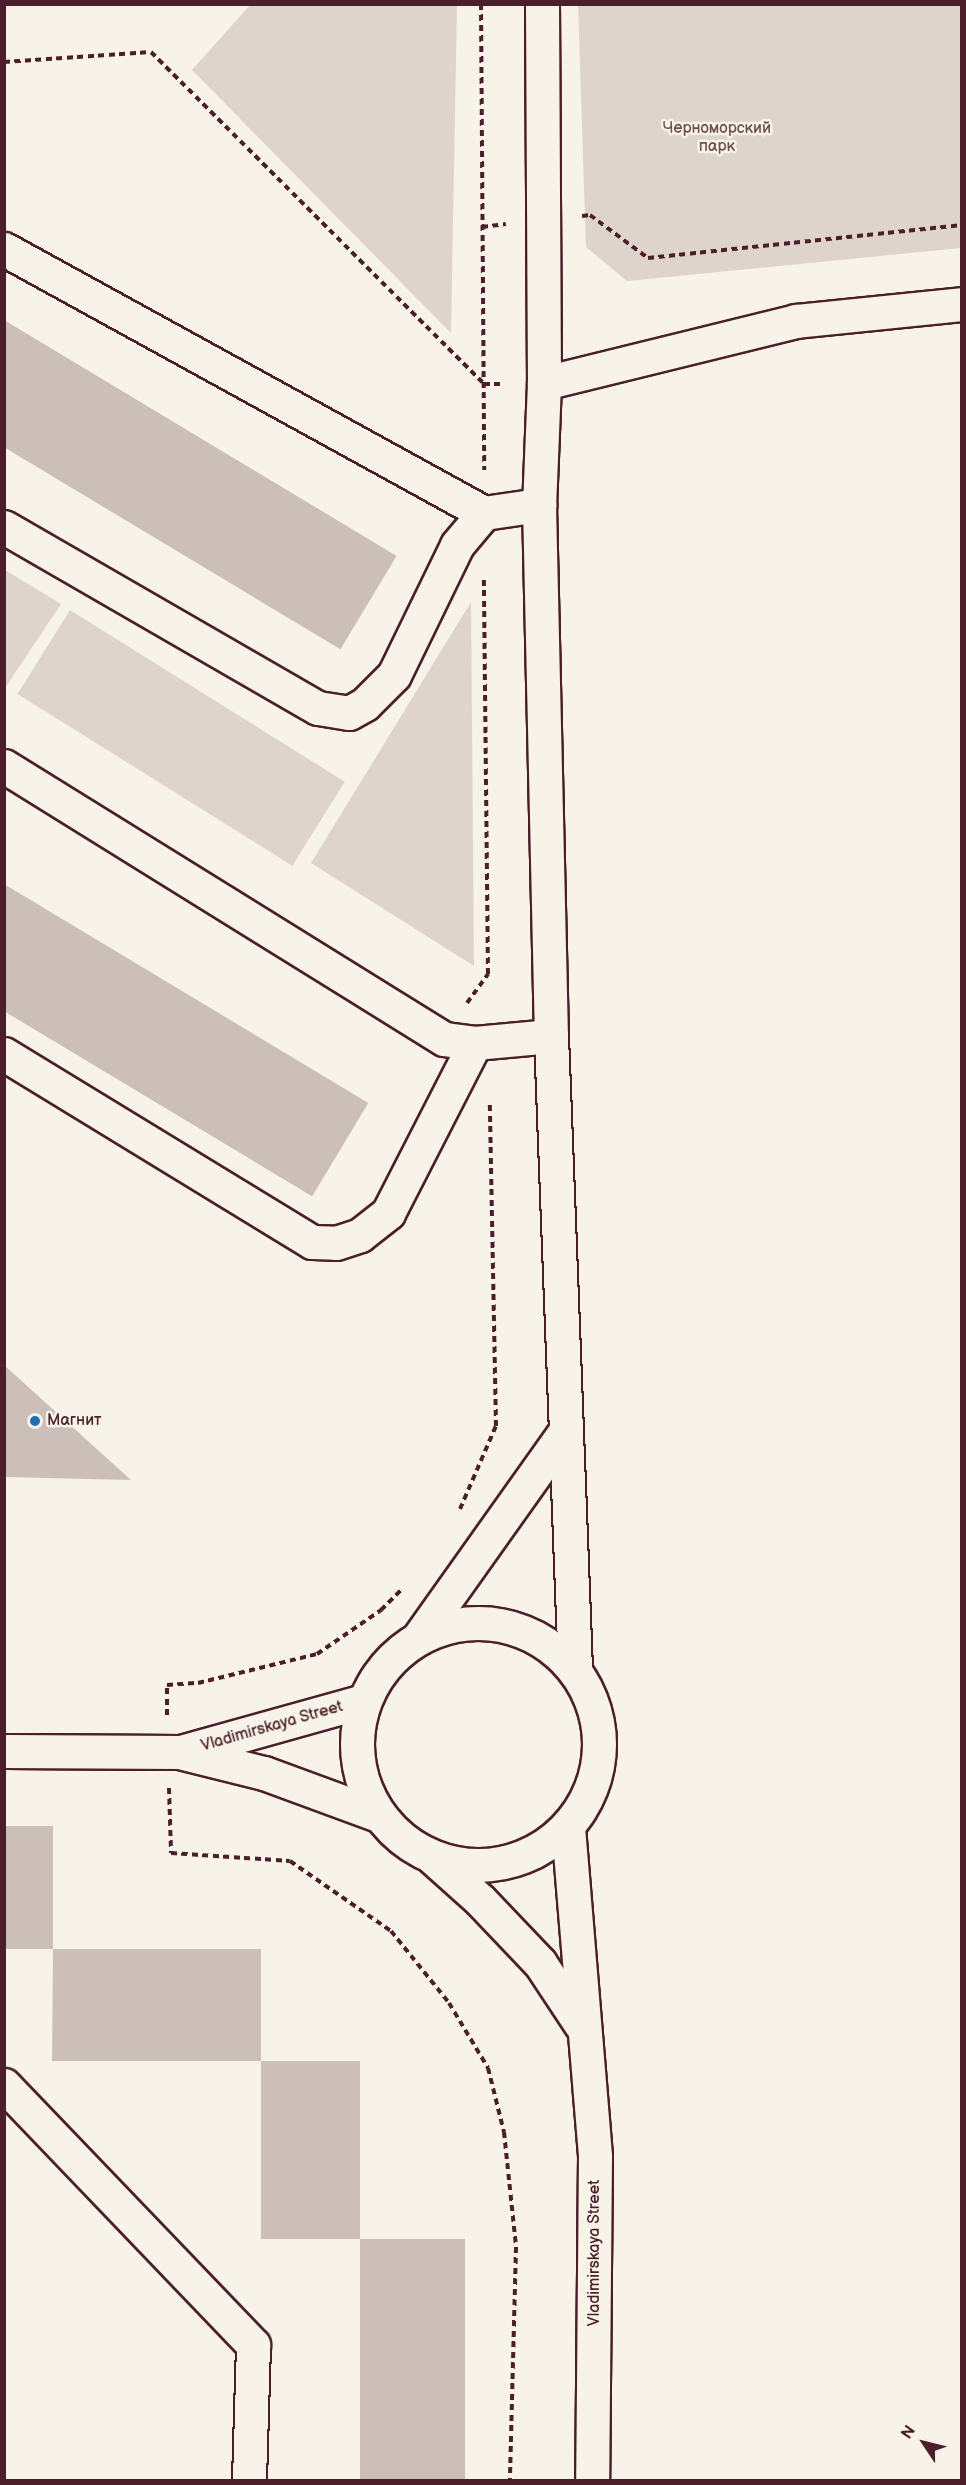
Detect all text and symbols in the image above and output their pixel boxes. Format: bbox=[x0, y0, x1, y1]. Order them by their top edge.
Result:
park label: Черноморский парк bbox=[663, 119, 771, 157]
place label: Магнит bbox=[47, 1411, 102, 1431]
marker: Магнит bbox=[28, 1414, 42, 1428]
street label: Vladimirskaya Street bbox=[199, 1698, 345, 1756]
street label: Vladimirskaya Street bbox=[585, 2180, 605, 2326]
north arrow bbox=[894, 2413, 954, 2473]
text: N bbox=[898, 2422, 920, 2443]

